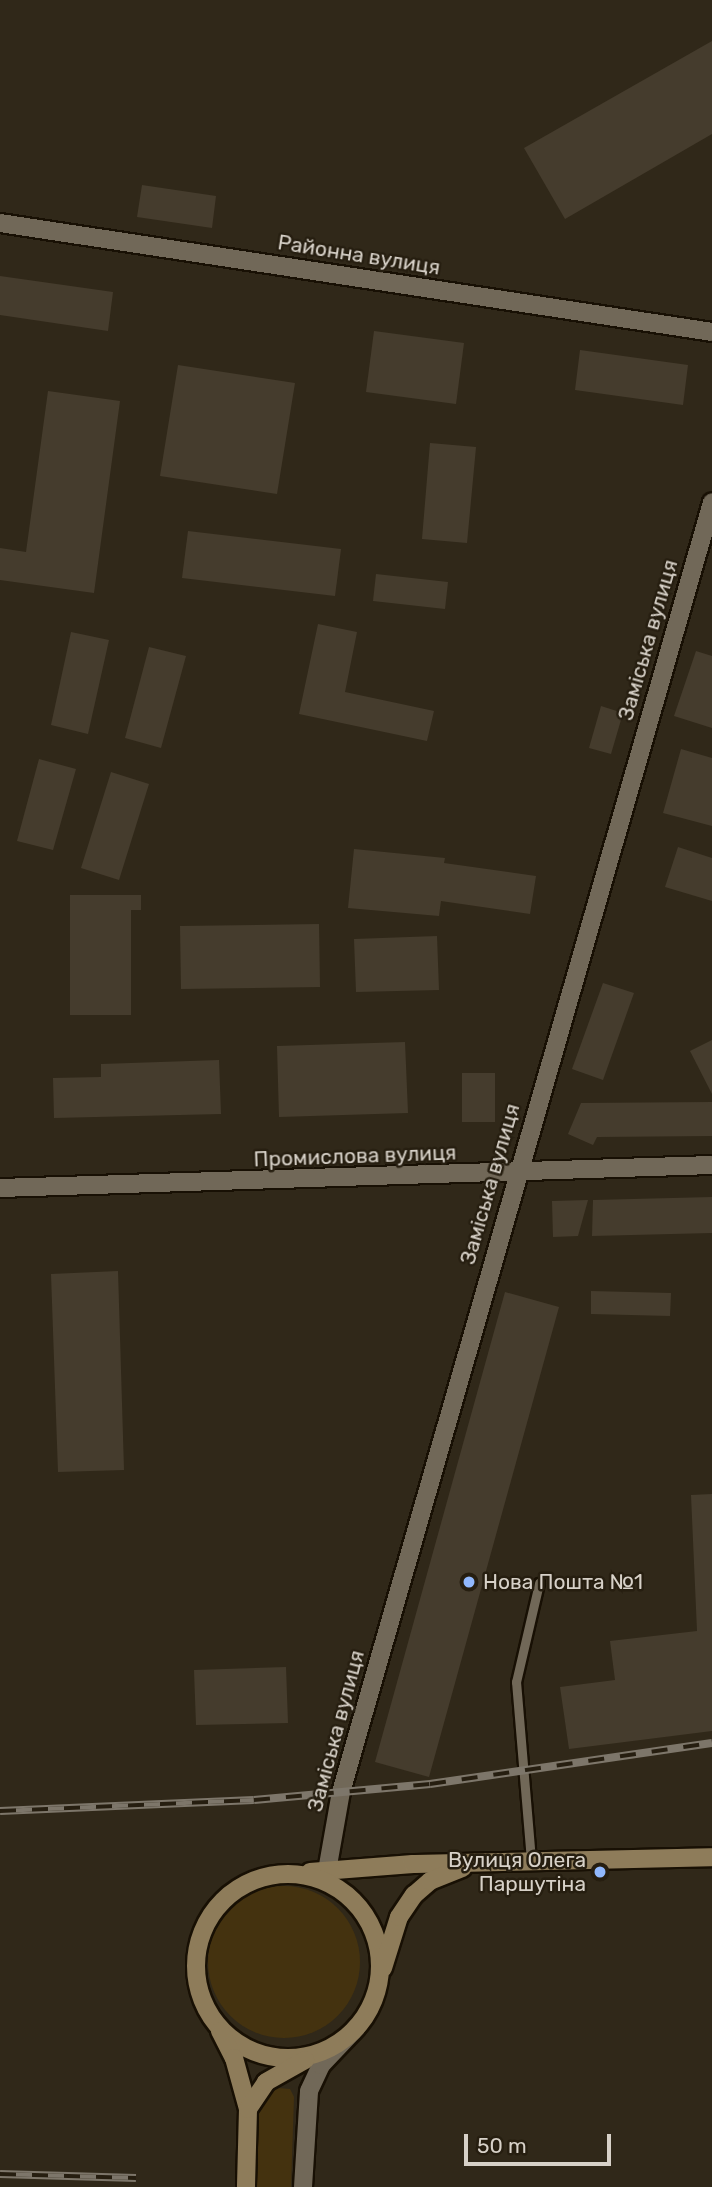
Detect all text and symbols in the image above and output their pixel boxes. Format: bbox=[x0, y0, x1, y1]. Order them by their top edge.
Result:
street label: Районна вулиця bbox=[276, 230, 442, 280]
street label: Заміська вулиця bbox=[613, 557, 683, 723]
street label: Заміська вулиця bbox=[455, 1101, 525, 1267]
street label: Промислова вулиця bbox=[253, 1140, 457, 1172]
place label: Нова Пошта №1 bbox=[483, 1569, 643, 1595]
marker: Нова Пошта №1 bbox=[461, 1574, 477, 1590]
street label: Заміська вулиця bbox=[302, 1647, 370, 1815]
place label: Вулиця Олега Паршутіна bbox=[448, 1847, 586, 1897]
marker: Вулиця Олега Паршутіна bbox=[592, 1864, 608, 1880]
scale bar bbox=[467, 2120, 614, 2164]
text: 50 m bbox=[477, 2133, 527, 2158]

